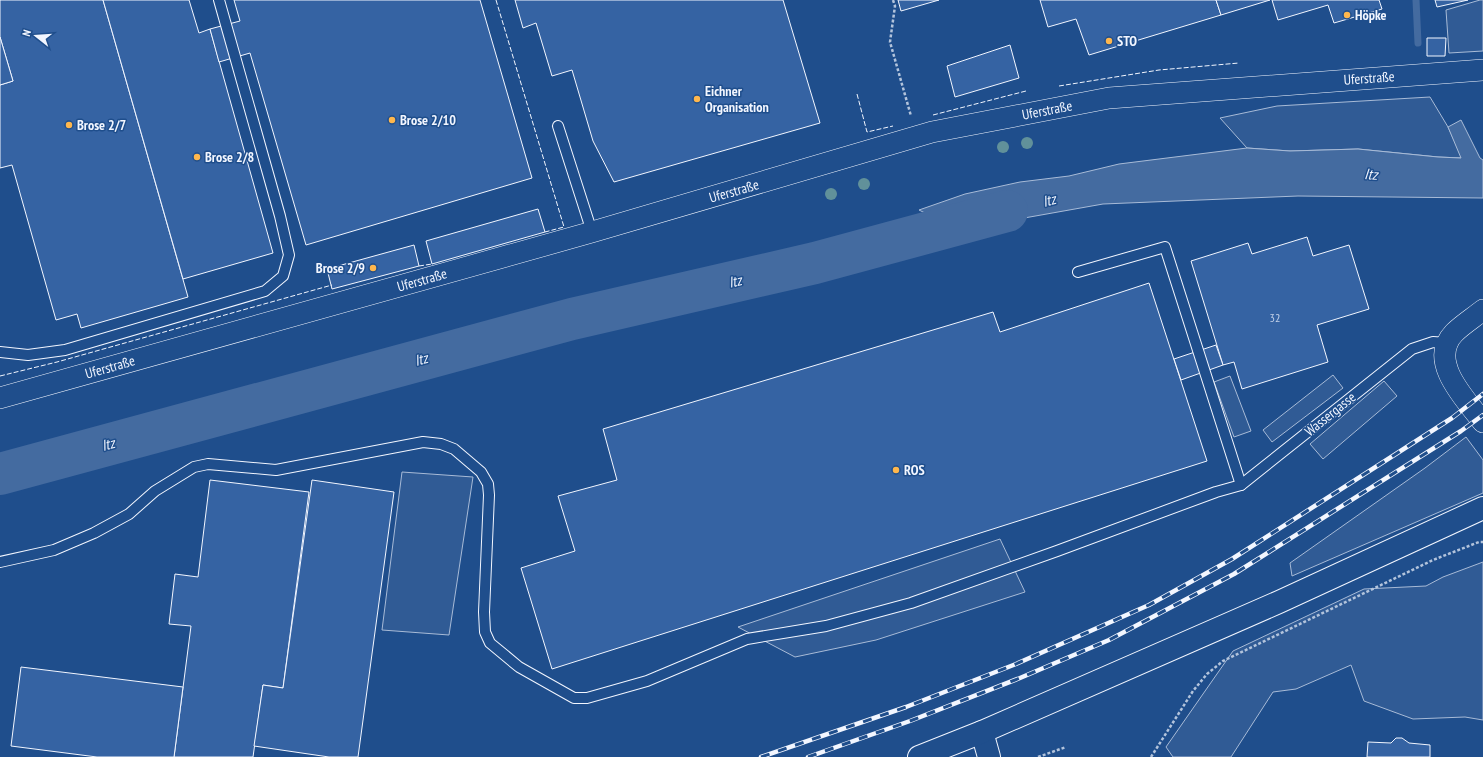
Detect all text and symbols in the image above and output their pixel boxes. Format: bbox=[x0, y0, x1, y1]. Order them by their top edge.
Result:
place label: Höpke bbox=[1355, 6, 1387, 24]
marker: Höpke bbox=[1342, 10, 1352, 20]
north arrow bbox=[16, 16, 56, 56]
text: N bbox=[19, 28, 34, 38]
place label: STO bbox=[1117, 32, 1137, 50]
marker: STO bbox=[1104, 36, 1114, 46]
street label: Uferstraße bbox=[1343, 67, 1395, 89]
place label: Eichner Organisation bbox=[705, 82, 769, 116]
marker: Eichner Organisation bbox=[692, 94, 702, 104]
street label: Uferstraße bbox=[1020, 96, 1074, 124]
place label: Brose 2/10 bbox=[400, 111, 456, 129]
marker: Brose 2/10 bbox=[387, 115, 397, 125]
place label: Brose 2/7 bbox=[77, 116, 127, 134]
marker: Brose 2/7 bbox=[64, 120, 74, 130]
place label: Brose 2/8 bbox=[205, 148, 254, 166]
marker: Brose 2/8 bbox=[192, 152, 202, 162]
water label: Itz bbox=[1364, 164, 1380, 184]
street label: Uferstraße bbox=[707, 175, 761, 207]
water label: Itz bbox=[1040, 189, 1059, 211]
place label: Brose 2/9 bbox=[316, 259, 365, 277]
marker: Brose 2/9 bbox=[368, 263, 378, 273]
street label: Uferstraße bbox=[395, 264, 449, 296]
water label: Itz bbox=[727, 270, 745, 292]
house number: 32 bbox=[1270, 310, 1280, 325]
water label: Itz bbox=[412, 348, 431, 370]
street label: Uferstraße bbox=[83, 351, 137, 383]
street label: Wassergasse bbox=[1301, 388, 1359, 440]
water label: Itz bbox=[99, 433, 118, 455]
place label: ROS bbox=[904, 461, 925, 479]
marker: ROS bbox=[891, 465, 901, 475]

